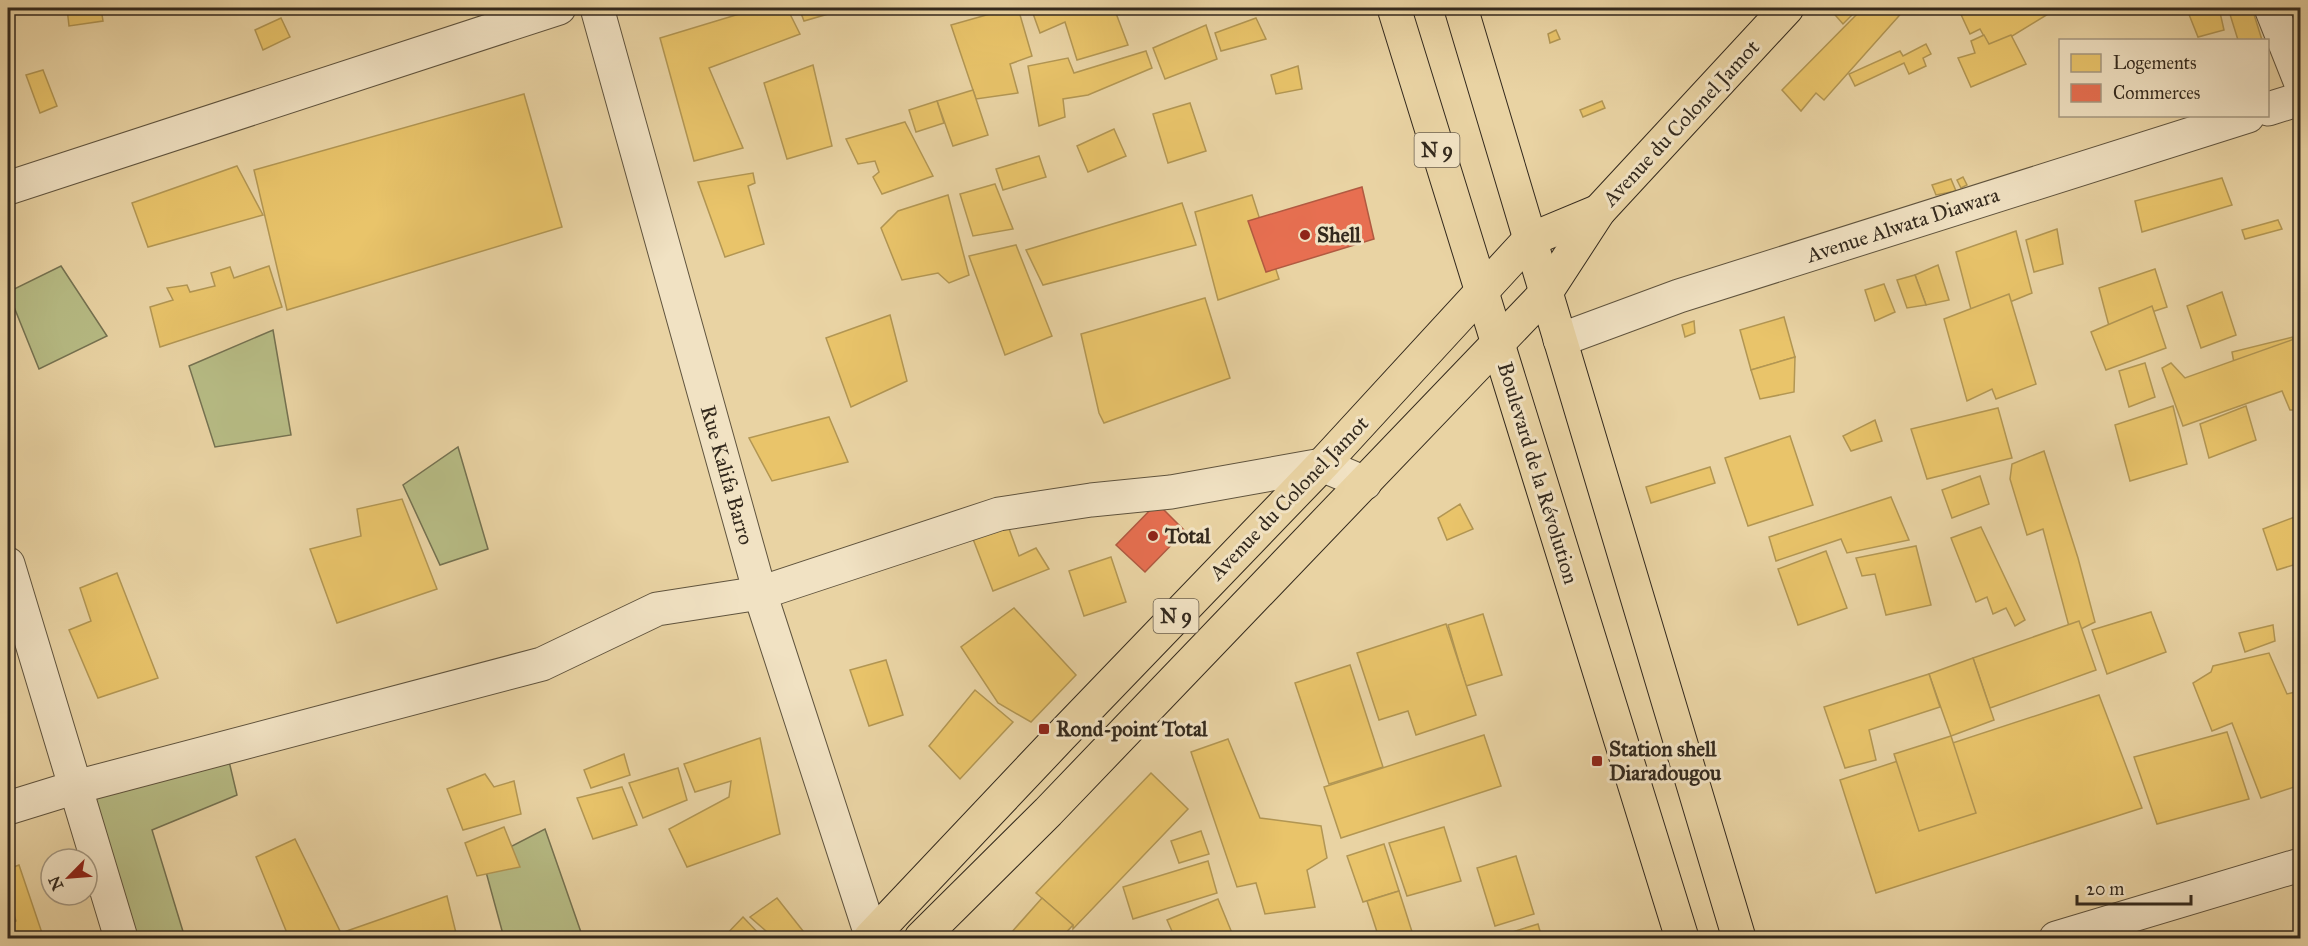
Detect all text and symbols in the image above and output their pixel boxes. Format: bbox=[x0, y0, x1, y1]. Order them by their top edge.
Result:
street label: Avenue du Colonel Jamot bbox=[1596, 34, 1765, 212]
legend bbox=[2059, 39, 2269, 117]
text: Logements bbox=[2113, 52, 2197, 75]
text: Commerces bbox=[2113, 82, 2200, 104]
road number: N 9 bbox=[1414, 133, 1460, 167]
street label: Avenue Alwata Diawara bbox=[1802, 182, 2003, 269]
place label: Shell bbox=[1317, 222, 1362, 248]
marker: Shell bbox=[1298, 228, 1312, 242]
street label: Boulevard de la Révolution bbox=[1492, 359, 1584, 587]
street label: Rue Kalifa Barro bbox=[695, 402, 759, 548]
street label: Avenue du Colonel Jamot bbox=[1203, 410, 1374, 586]
place label: Total bbox=[1164, 523, 1212, 549]
marker: Total bbox=[1146, 529, 1160, 543]
road number: N 9 bbox=[1154, 599, 1198, 633]
place label: Rond-point Total bbox=[1056, 716, 1209, 742]
marker: Rond-point Total bbox=[1037, 722, 1051, 736]
place label: Station shell Diaradougou bbox=[1609, 736, 1722, 786]
marker: Station shell Diaradougou bbox=[1590, 754, 1604, 768]
north arrow bbox=[39, 847, 99, 907]
scale bar bbox=[2077, 868, 2191, 906]
text: N bbox=[44, 873, 67, 893]
text: 20 m bbox=[2086, 878, 2124, 900]

